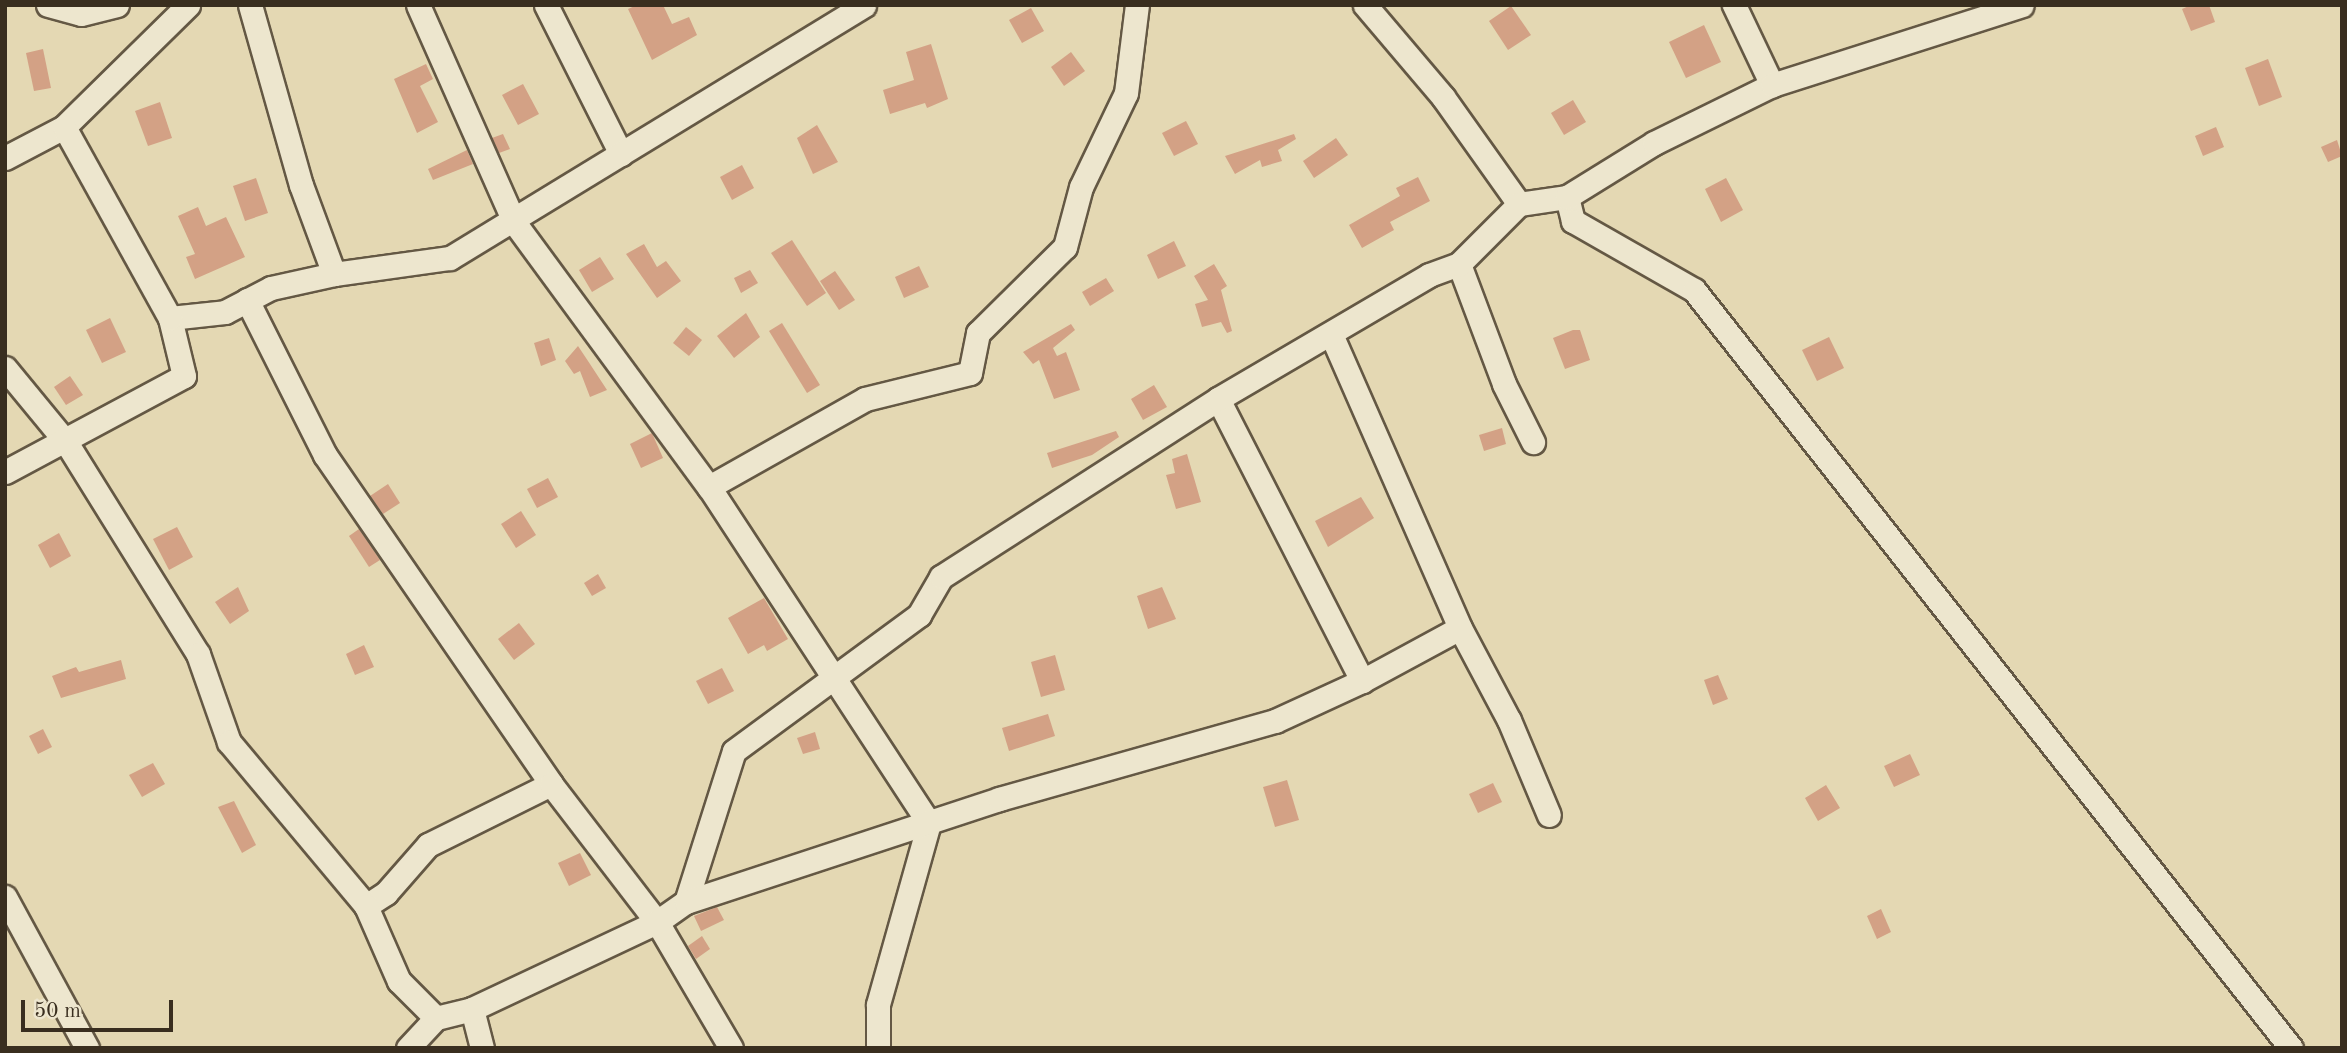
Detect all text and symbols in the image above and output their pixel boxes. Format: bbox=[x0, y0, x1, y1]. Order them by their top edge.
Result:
scale bar bbox=[24, 986, 177, 1030]
text: 50 m bbox=[34, 1001, 81, 1022]

